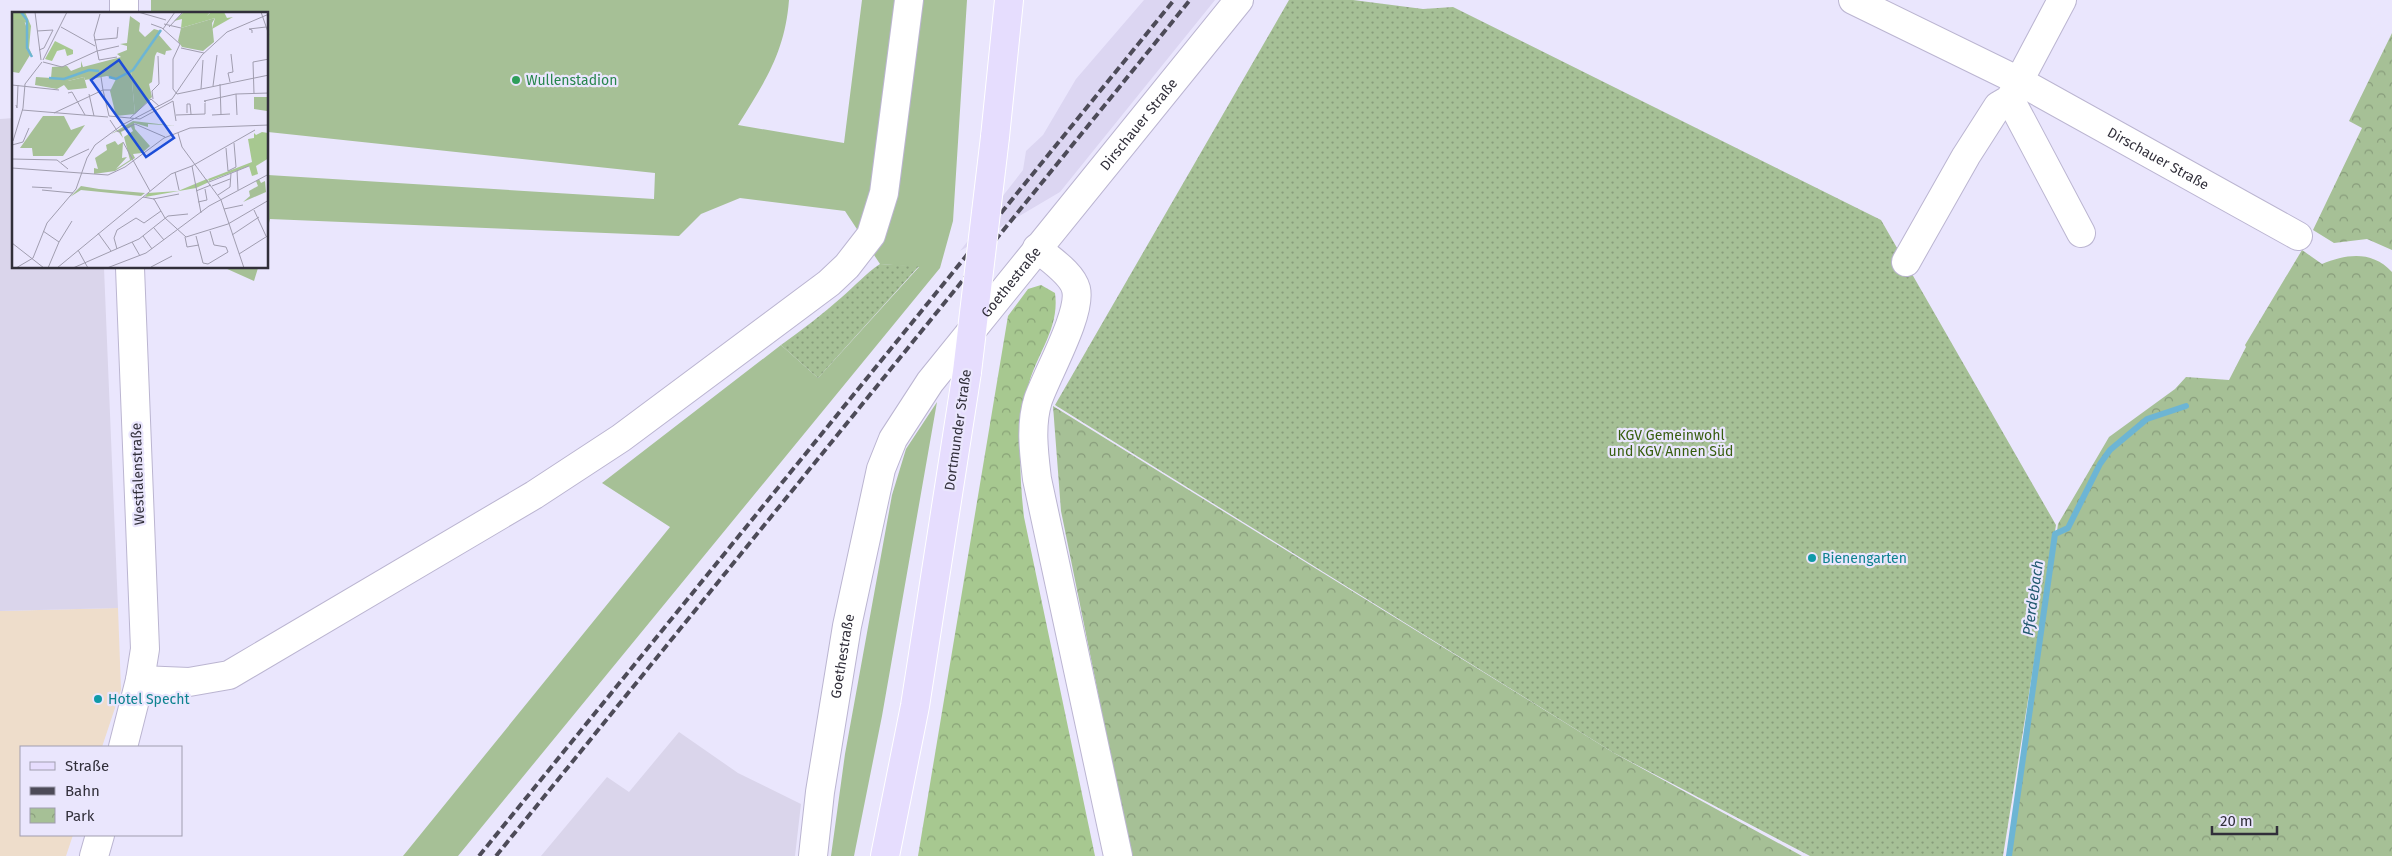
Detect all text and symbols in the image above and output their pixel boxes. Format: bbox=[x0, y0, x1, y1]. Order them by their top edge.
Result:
inset map bbox=[12, 12, 269, 269]
place label: Wullenstadion bbox=[526, 72, 617, 89]
marker: Wullenstadion bbox=[510, 74, 522, 86]
street label: Dirschauer Straße bbox=[1096, 75, 1181, 174]
street label: Dirschauer Straße bbox=[2105, 123, 2212, 193]
street label: Goethestraße bbox=[977, 243, 1044, 321]
street label: Dortmunder Straße bbox=[941, 368, 975, 492]
street label: Westfalenstraße bbox=[128, 423, 148, 525]
park label: KGV Gemeinwohl und KGV Annen Süd bbox=[1609, 427, 1733, 460]
place label: Bienengarten bbox=[1822, 550, 1907, 567]
marker: Bienengarten bbox=[1806, 552, 1818, 564]
water label: Pferdebach bbox=[2019, 559, 2047, 637]
street label: Goethestraße bbox=[827, 612, 858, 700]
place label: Hotel Specht bbox=[108, 691, 190, 708]
marker: Hotel Specht bbox=[92, 693, 104, 705]
legend bbox=[20, 746, 182, 836]
text: Straße bbox=[65, 757, 109, 775]
text: Bahn bbox=[65, 782, 100, 800]
scale bar bbox=[2212, 804, 2277, 836]
text: Park bbox=[65, 807, 95, 825]
text: 20 m bbox=[2220, 812, 2253, 830]

